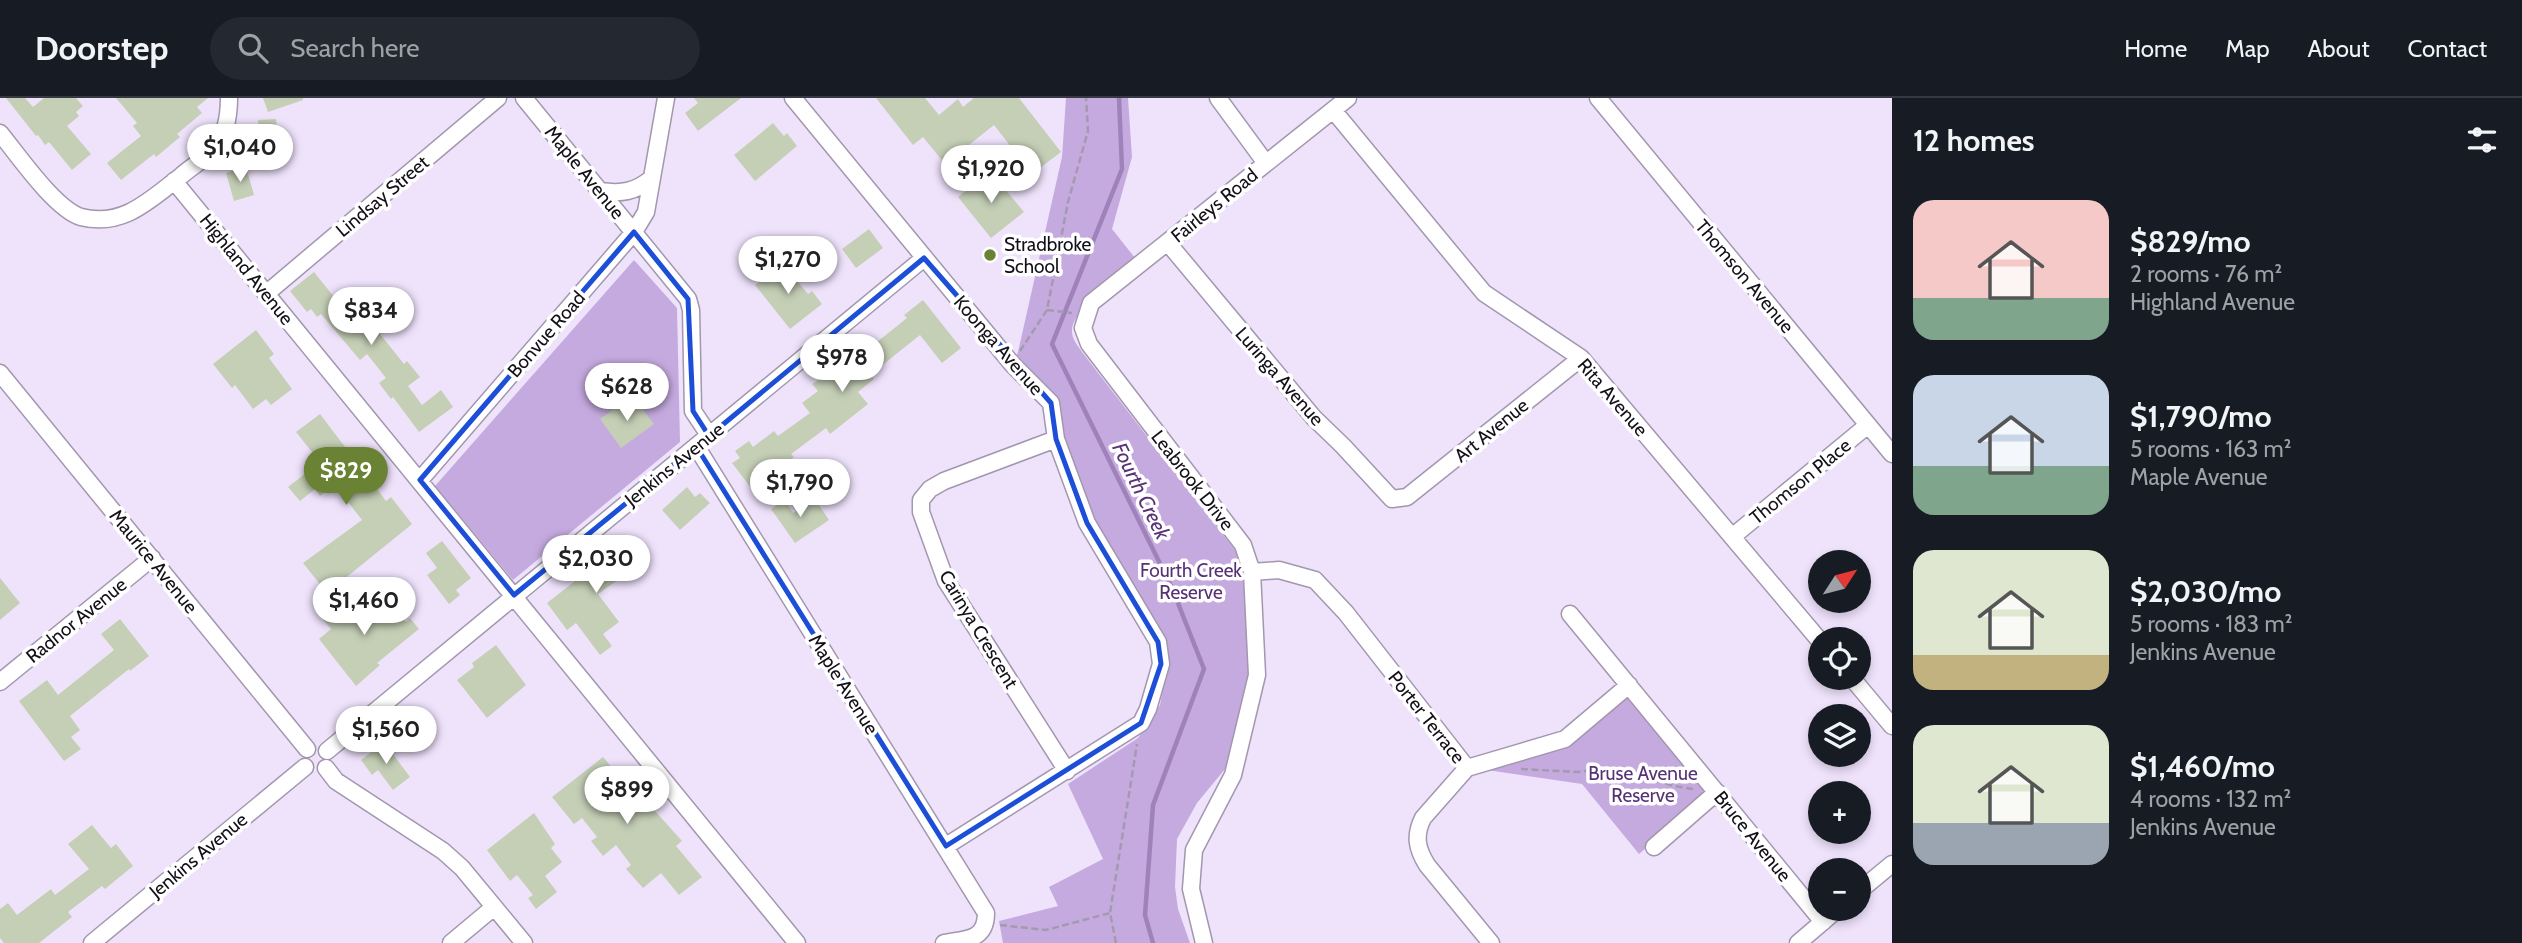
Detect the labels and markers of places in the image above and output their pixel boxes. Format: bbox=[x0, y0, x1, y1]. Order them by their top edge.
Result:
pin: $1,040 bbox=[183, 125, 297, 184]
pin: $1,920 bbox=[934, 146, 1048, 205]
place label: Stradbroke School bbox=[1004, 233, 1092, 278]
pin: $1,270 bbox=[731, 236, 845, 296]
marker: Stradbroke School bbox=[982, 247, 998, 263]
pin: $834 bbox=[330, 288, 412, 347]
pin: $978 bbox=[801, 334, 883, 394]
pin: $628 bbox=[586, 364, 668, 423]
pin: $829 bbox=[305, 448, 387, 507]
pin: $1,790 bbox=[743, 460, 857, 519]
pin: $2,030 bbox=[539, 536, 653, 595]
pin: $1,460 bbox=[307, 578, 421, 637]
pin: $1,560 bbox=[329, 706, 443, 766]
pin: $899 bbox=[586, 766, 668, 826]

